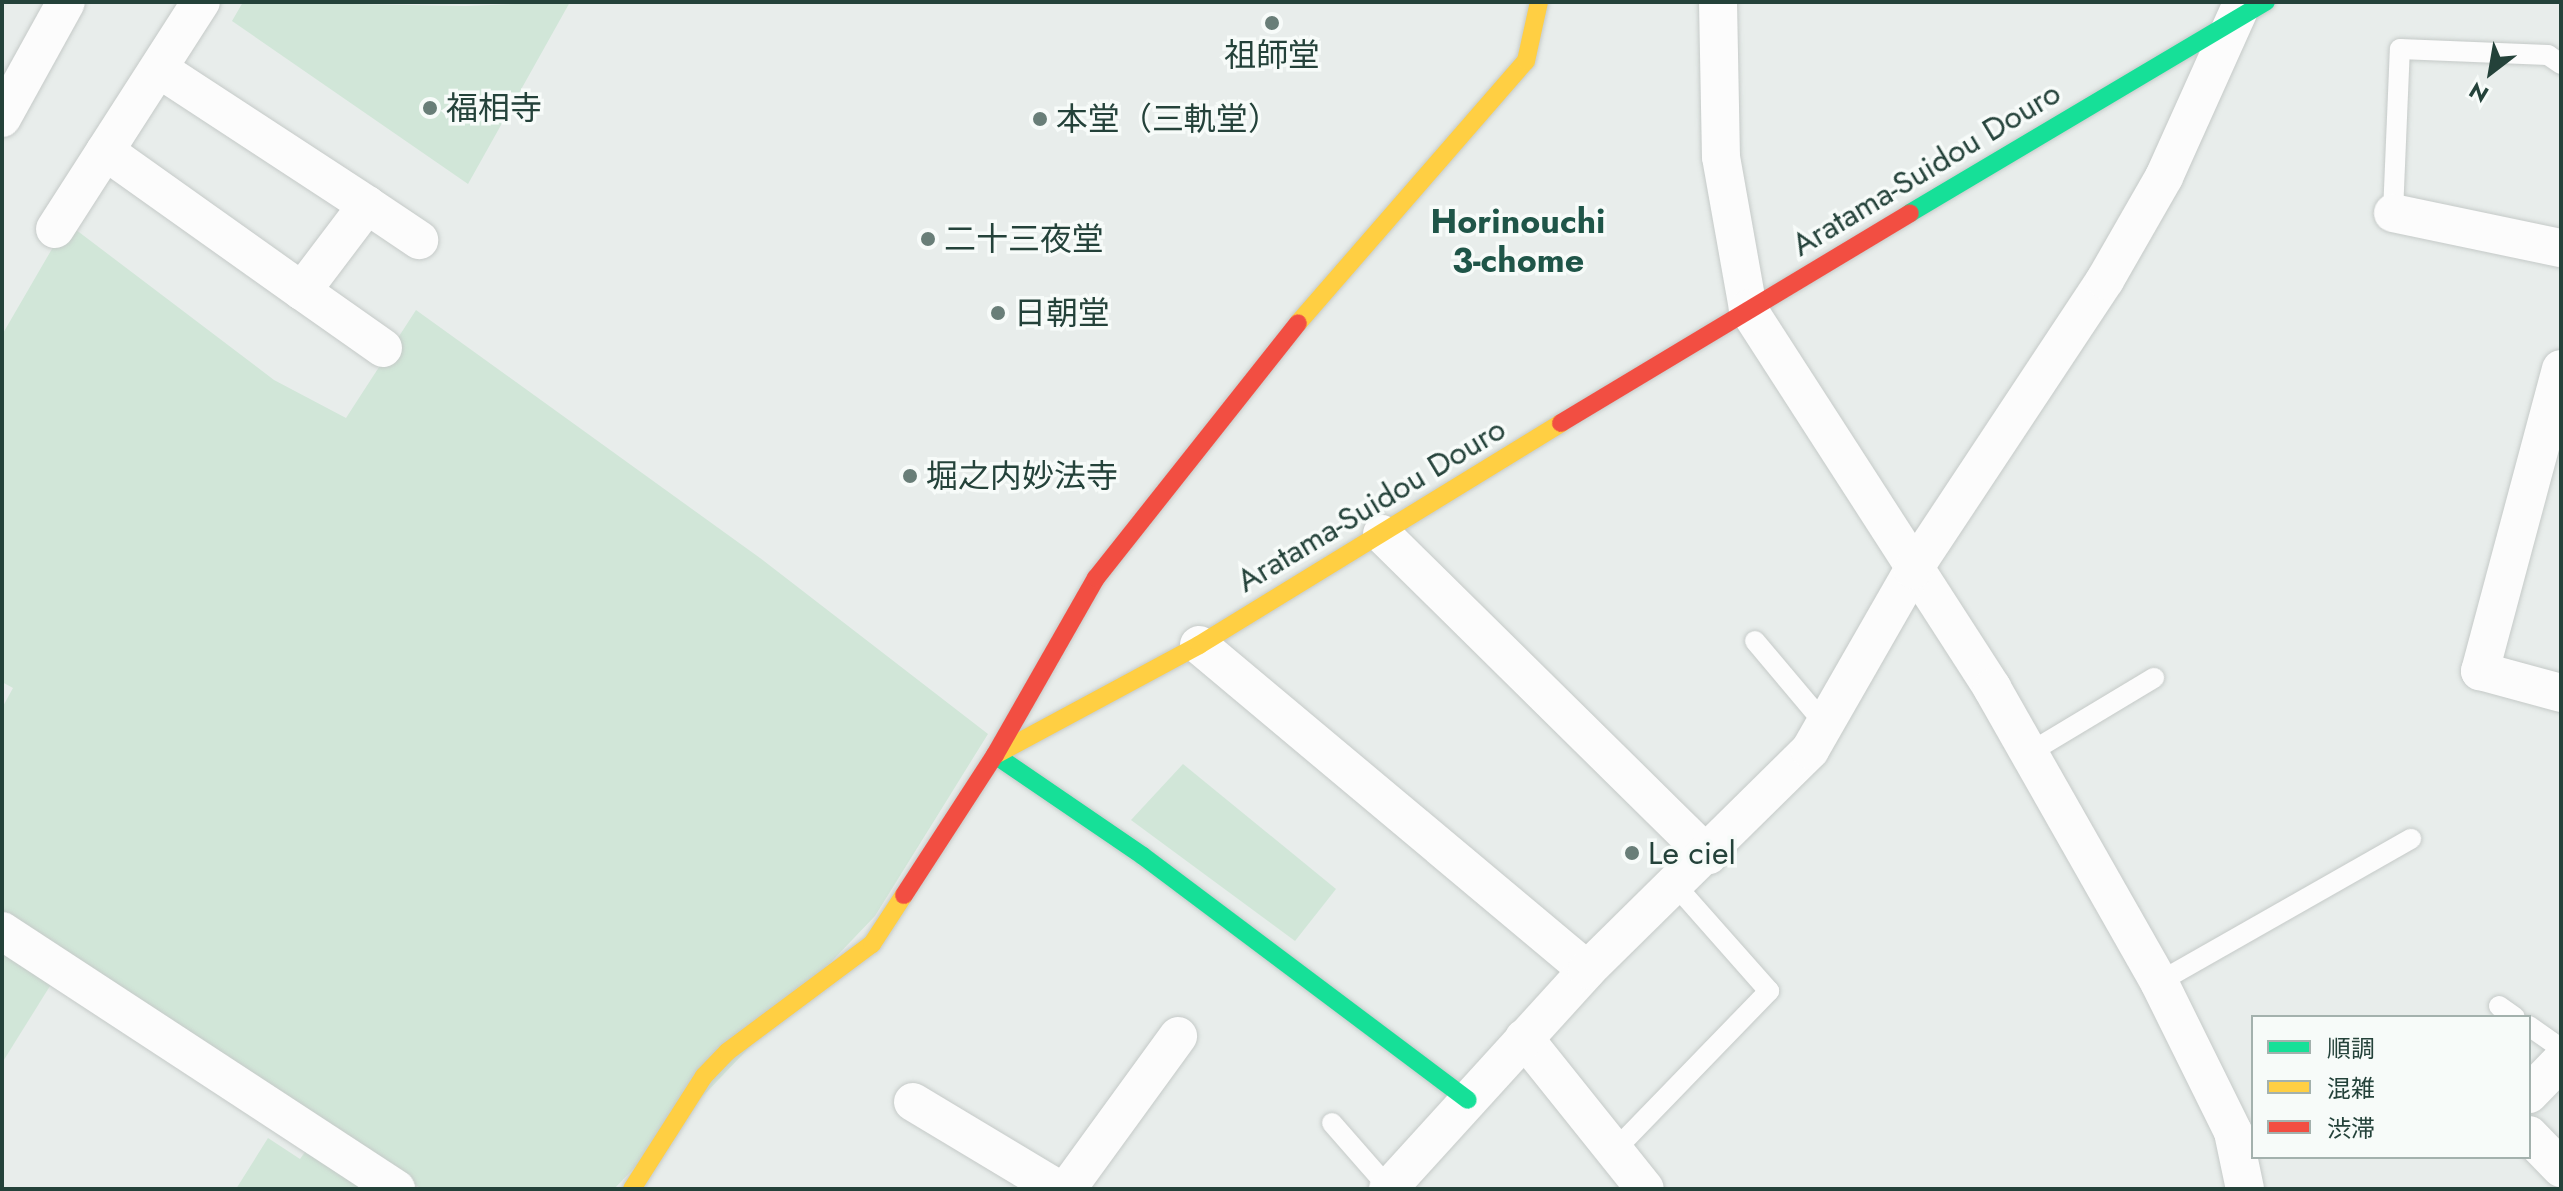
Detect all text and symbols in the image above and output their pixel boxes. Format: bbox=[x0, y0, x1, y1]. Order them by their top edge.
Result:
marker: 祖師堂 bbox=[1263, 14, 1281, 32]
north arrow bbox=[2451, 32, 2531, 112]
place label: 祖師堂 bbox=[1224, 36, 1320, 74]
street label: Aratama-Suidou Douro bbox=[1785, 74, 2067, 264]
text: N bbox=[2463, 74, 2494, 111]
place label: 福相寺 bbox=[446, 89, 542, 127]
marker: 福相寺 bbox=[421, 99, 439, 117]
place label: 本堂（三軌堂） bbox=[1056, 100, 1280, 138]
marker: 本堂（三軌堂） bbox=[1031, 110, 1049, 128]
district label: Horinouchi 3-chome bbox=[1431, 201, 1605, 280]
place label: 二十三夜堂 bbox=[944, 220, 1104, 258]
marker: 二十三夜堂 bbox=[919, 230, 937, 248]
place label: 日朝堂 bbox=[1014, 294, 1110, 332]
marker: 日朝堂 bbox=[989, 304, 1007, 322]
street label: Aratama-Suidou Douro bbox=[1230, 410, 1512, 600]
place label: 堀之内妙法寺 bbox=[926, 457, 1118, 495]
marker: 堀之内妙法寺 bbox=[901, 467, 919, 485]
place label: Le ciel bbox=[1648, 834, 1736, 872]
marker: Le ciel bbox=[1623, 844, 1641, 862]
legend bbox=[2251, 1015, 2531, 1159]
text: 順調 bbox=[2327, 1031, 2375, 1066]
text: 混雑 bbox=[2327, 1071, 2375, 1106]
text: 渋滞 bbox=[2327, 1111, 2375, 1146]

